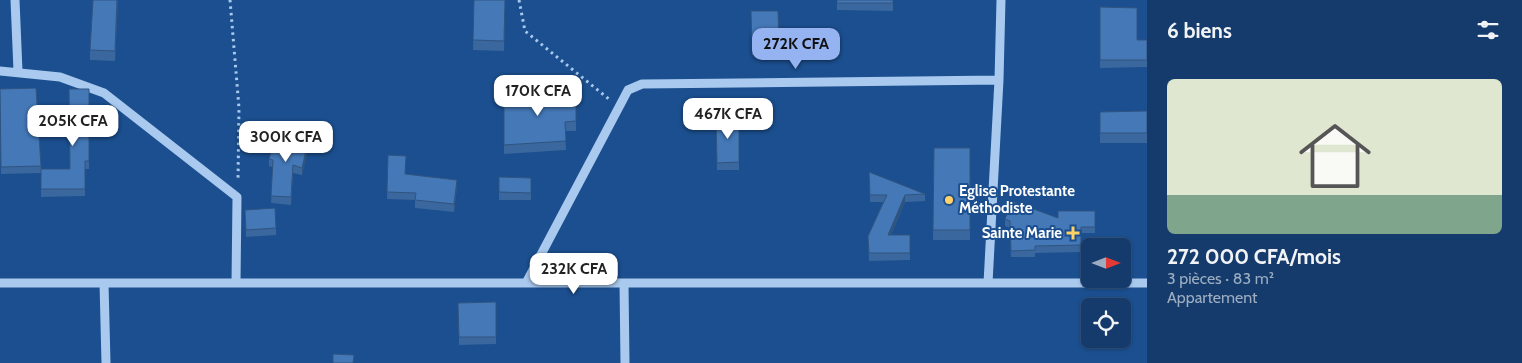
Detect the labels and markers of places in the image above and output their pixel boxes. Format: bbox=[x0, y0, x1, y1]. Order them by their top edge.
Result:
pin: 272K CFA bbox=[744, 28, 848, 70]
pin: 170K CFA bbox=[486, 74, 590, 117]
pin: 467K CFA bbox=[676, 98, 780, 140]
pin: 205K CFA bbox=[21, 104, 125, 147]
pin: 300K CFA bbox=[234, 120, 338, 163]
place label: Eglise Protestante Méthodiste bbox=[959, 182, 1075, 217]
marker: Eglise Protestante Méthodiste bbox=[943, 194, 955, 206]
place label: Sainte Marie bbox=[982, 224, 1062, 242]
marker: Sainte Marie bbox=[1066, 226, 1080, 240]
pin: 232K CFA bbox=[522, 252, 626, 295]

